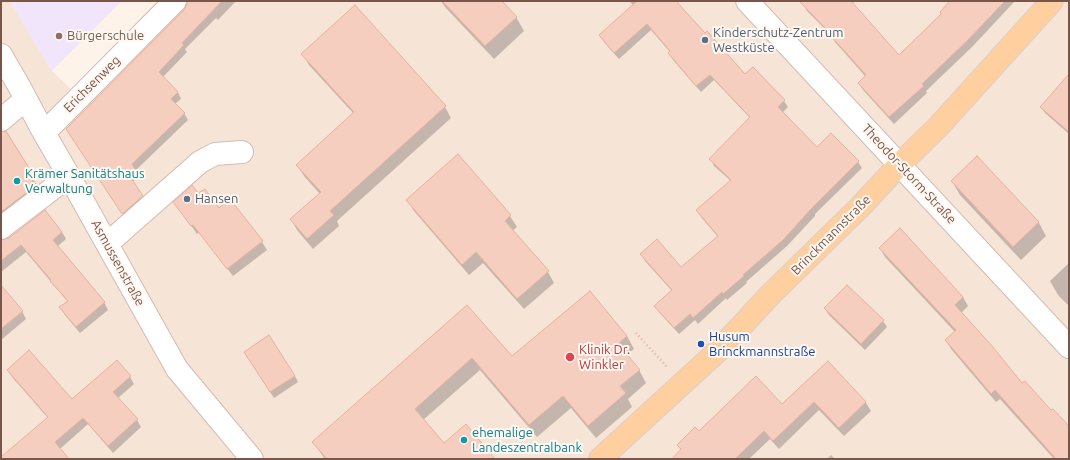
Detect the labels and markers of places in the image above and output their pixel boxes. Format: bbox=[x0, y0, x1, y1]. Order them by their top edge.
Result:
place label: Kinderschutz-Zentrum Westküste bbox=[713, 25, 843, 56]
place label: Bürgerschule bbox=[67, 28, 144, 44]
marker: Bürgerschule bbox=[54, 31, 64, 41]
marker: Kinderschutz-Zentrum Westküste bbox=[700, 35, 710, 45]
place label: Krämer Sanitätshaus Verwaltung bbox=[25, 166, 145, 197]
marker: Krämer Sanitätshaus Verwaltung bbox=[12, 176, 22, 186]
place label: Hansen bbox=[195, 191, 238, 207]
marker: Hansen bbox=[182, 194, 192, 204]
place label: Husum Brinckmannstraße bbox=[709, 329, 815, 360]
marker: Husum Brinckmannstraße bbox=[696, 339, 706, 349]
place label: Klinik Dr. Winkler bbox=[579, 342, 630, 373]
marker: Klinik Dr. Winkler bbox=[564, 351, 576, 363]
place label: ehemalige Landeszentralbank bbox=[472, 425, 582, 456]
marker: ehemalige Landeszentralbank bbox=[459, 435, 469, 445]

